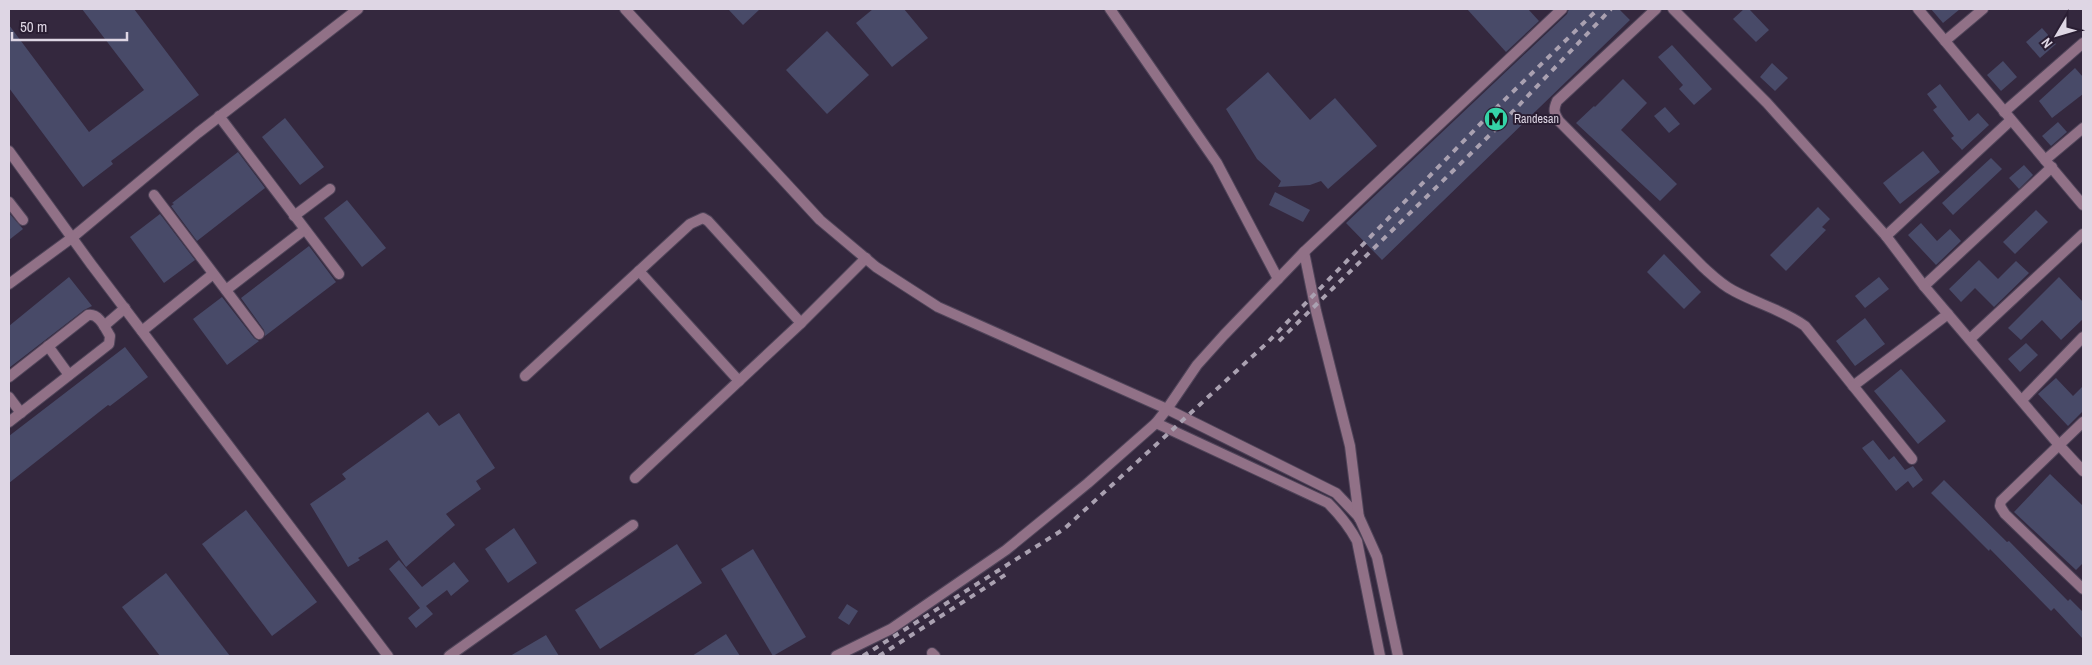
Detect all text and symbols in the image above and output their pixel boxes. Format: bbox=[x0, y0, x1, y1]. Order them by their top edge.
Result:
scale bar bbox=[12, 10, 128, 42]
north arrow bbox=[2032, 10, 2082, 60]
text: 50 m bbox=[20, 16, 47, 37]
text: N bbox=[2037, 34, 2056, 52]
metro station icon: Randesan bbox=[1483, 106, 1509, 132]
place label: Randesan bbox=[1514, 111, 1559, 127]

